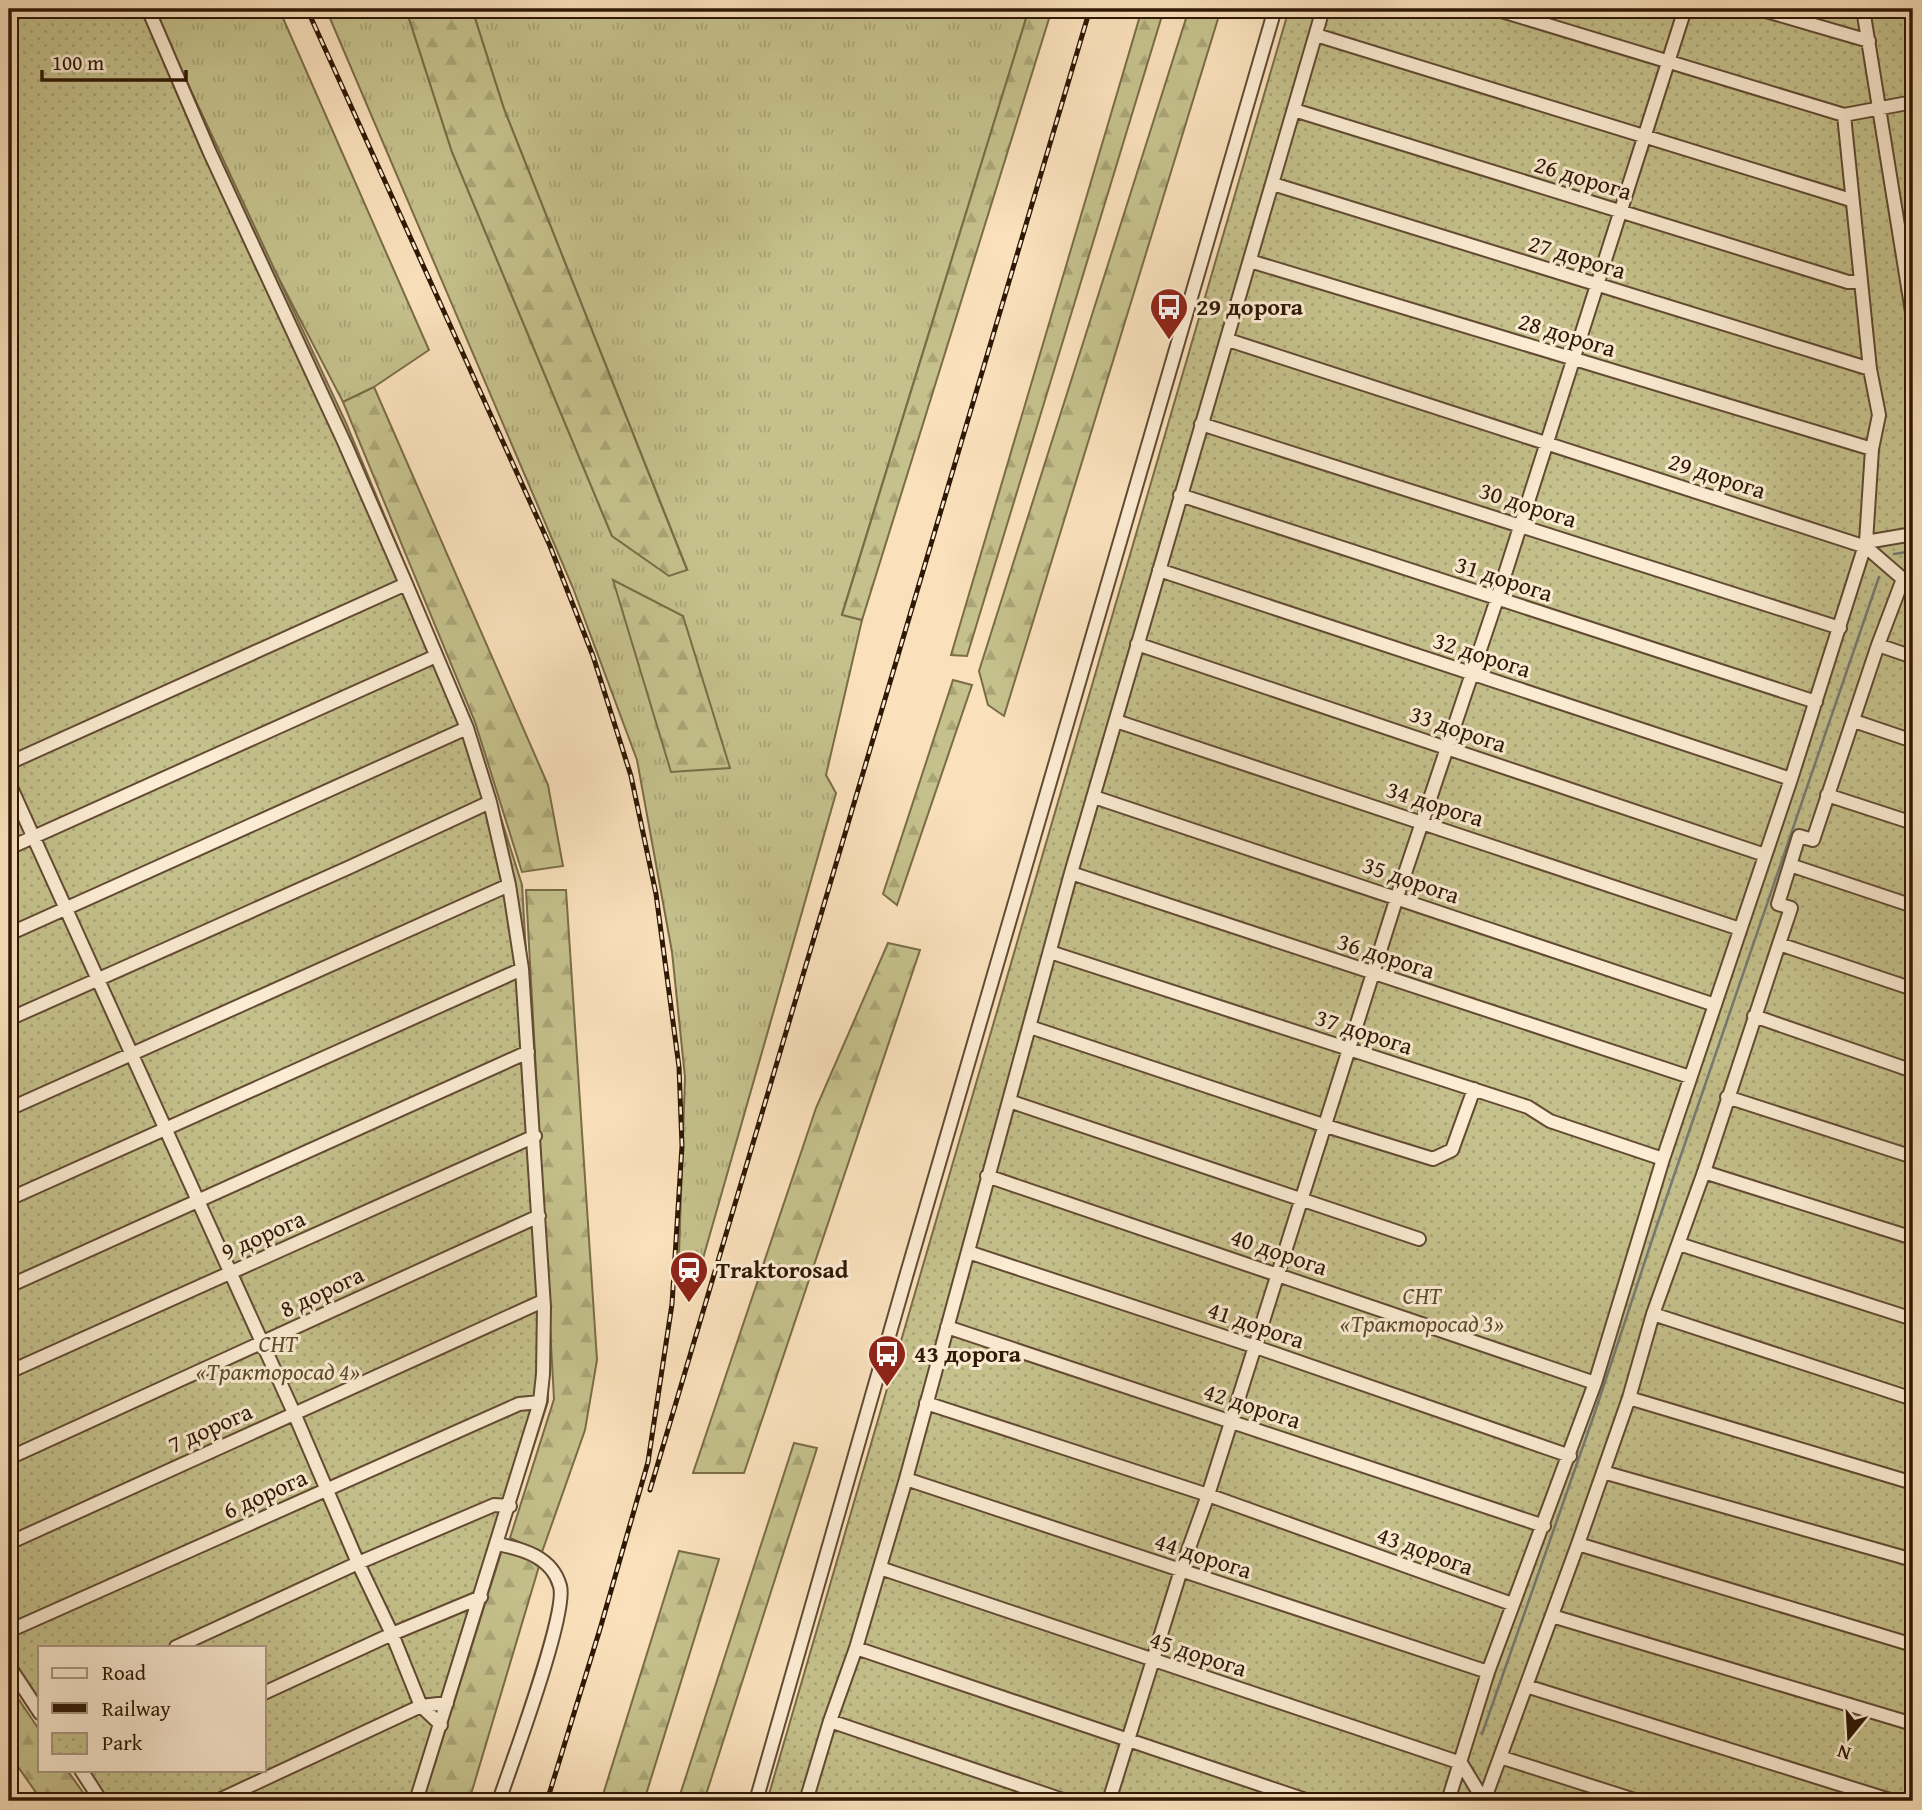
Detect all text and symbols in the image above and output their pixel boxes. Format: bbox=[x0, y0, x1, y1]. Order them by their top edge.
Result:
scale bar bbox=[42, 38, 186, 82]
text: 100 m bbox=[52, 47, 104, 78]
street label: 26 дорога bbox=[1530, 146, 1637, 209]
street label: 27 дорога bbox=[1524, 225, 1631, 288]
bus stop icon: 29 дорога bbox=[1148, 286, 1190, 341]
place label: 29 дорога bbox=[1196, 289, 1304, 324]
street label: 28 дорога bbox=[1514, 303, 1621, 366]
street label: 29 дорога bbox=[1664, 443, 1771, 508]
street label: 30 дорога bbox=[1475, 472, 1582, 537]
street label: 31 дорога bbox=[1451, 546, 1558, 611]
street label: 32 дорога bbox=[1429, 622, 1536, 687]
street label: 33 дорога bbox=[1405, 696, 1512, 762]
street label: 34 дорога bbox=[1382, 771, 1489, 836]
street label: 35 дорога bbox=[1358, 847, 1465, 913]
street label: 36 дорога bbox=[1333, 923, 1440, 988]
street label: 37 дорога bbox=[1311, 999, 1418, 1064]
street label: 9 дорога bbox=[215, 1200, 311, 1269]
street label: 40 дорога bbox=[1226, 1219, 1333, 1285]
station icon: Traktorosad bbox=[668, 1249, 710, 1304]
place label: Traktorosad bbox=[716, 1252, 849, 1287]
street label: 8 дорога bbox=[274, 1257, 370, 1326]
park label: СНТ «Тракторосад 3» bbox=[1340, 1278, 1504, 1341]
street label: 41 дорога bbox=[1203, 1292, 1310, 1358]
park label: СНТ «Тракторосад 4» bbox=[196, 1326, 360, 1389]
bus stop icon: 43 дорога bbox=[866, 1333, 908, 1388]
place label: 43 дорога bbox=[914, 1336, 1022, 1371]
street label: 42 дорога bbox=[1199, 1373, 1306, 1438]
street label: 7 дорога bbox=[162, 1393, 258, 1462]
street label: 6 дорога bbox=[217, 1459, 313, 1528]
street label: 43 дорога bbox=[1372, 1517, 1479, 1584]
street label: 44 дорога bbox=[1150, 1523, 1257, 1588]
street label: 45 дорога bbox=[1145, 1621, 1252, 1686]
legend bbox=[38, 1646, 266, 1772]
text: Road bbox=[102, 1657, 147, 1688]
text: Railway bbox=[102, 1693, 171, 1724]
north arrow bbox=[1814, 1702, 1884, 1772]
text: Park bbox=[102, 1727, 143, 1758]
text: N bbox=[1833, 1738, 1854, 1768]

